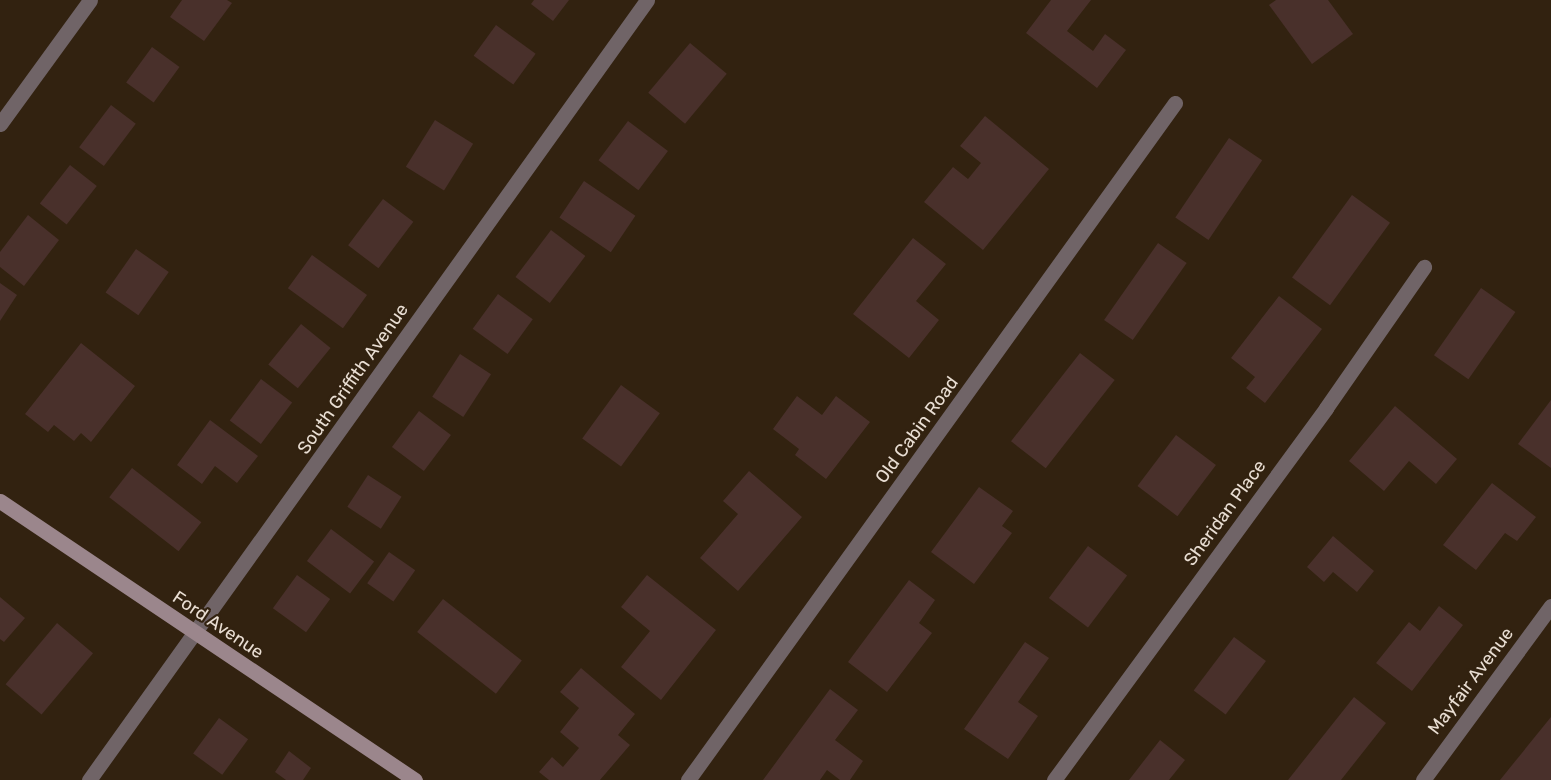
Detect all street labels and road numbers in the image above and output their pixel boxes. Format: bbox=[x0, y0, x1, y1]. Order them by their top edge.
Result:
street label: South Griffith Avenue bbox=[293, 299, 413, 459]
street label: Old Cabin Road bbox=[871, 372, 963, 488]
street label: Sheridan Place bbox=[1179, 456, 1271, 570]
street label: Ford Avenue bbox=[168, 587, 268, 663]
street label: Mayfair Avenue bbox=[1423, 623, 1519, 739]

